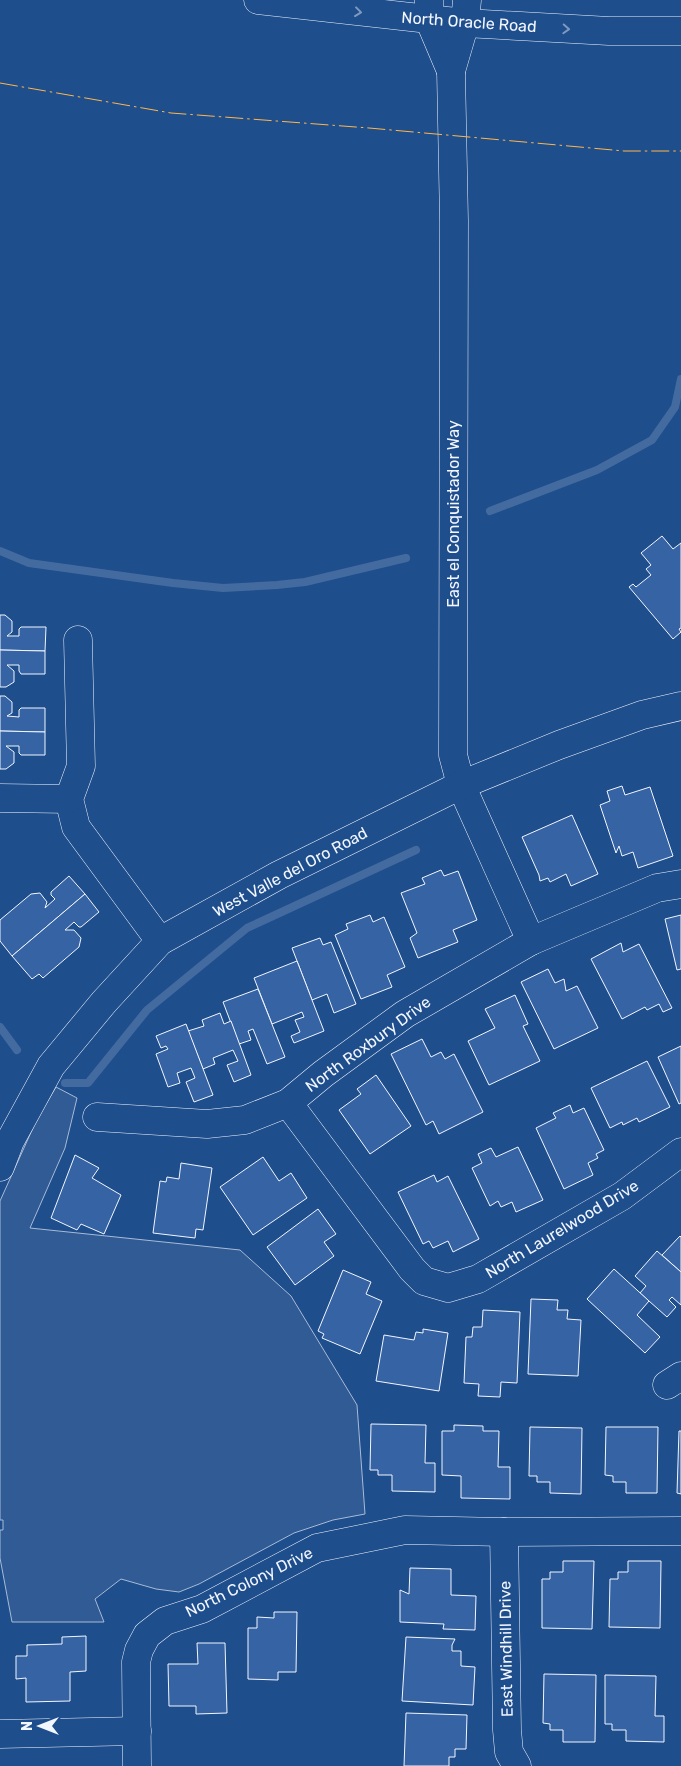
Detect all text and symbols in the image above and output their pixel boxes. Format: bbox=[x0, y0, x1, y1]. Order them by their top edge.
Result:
one-way arrow bbox=[355, 6, 363, 17]
street label: North Oracle Road bbox=[401, 8, 537, 36]
one-way arrow bbox=[563, 23, 571, 34]
street label: East el Conquistador Way bbox=[444, 420, 463, 608]
street label: West Valle del Oro Road bbox=[209, 823, 371, 921]
street label: North Roxbury Drive bbox=[302, 992, 434, 1096]
street label: North Laurelwood Drive bbox=[482, 1176, 642, 1282]
street label: North Colony Drive bbox=[182, 1543, 316, 1621]
street label: East Windhill Drive bbox=[495, 1581, 517, 1717]
north arrow bbox=[15, 1701, 65, 1751]
text: N bbox=[19, 1721, 36, 1731]

